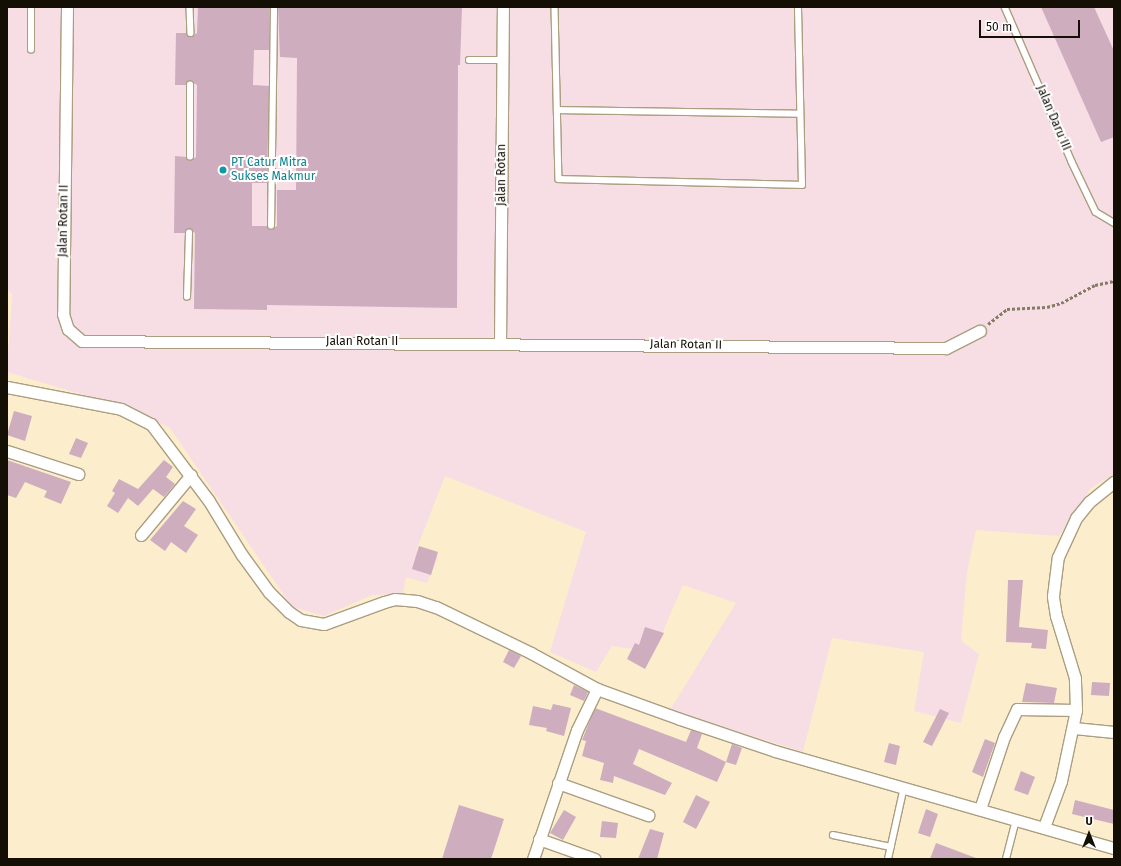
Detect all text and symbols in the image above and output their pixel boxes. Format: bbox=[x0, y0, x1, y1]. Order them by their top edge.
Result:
scale bar bbox=[981, 12, 1082, 38]
text: 50 m bbox=[986, 20, 1012, 34]
street label: Jalan Daru III bbox=[1033, 83, 1073, 153]
street label: Jalan Rotan bbox=[495, 144, 509, 206]
place label: PT Catur Mitra Sukses Makmur bbox=[231, 156, 315, 184]
marker: PT Catur Mitra Sukses Makmur bbox=[218, 165, 228, 175]
street label: Jalan Rotan II bbox=[56, 185, 72, 257]
street label: Jalan Rotan II bbox=[326, 335, 398, 349]
street label: Jalan Rotan II bbox=[650, 337, 722, 353]
north arrow bbox=[1069, 814, 1109, 854]
text: U bbox=[1085, 815, 1093, 828]

